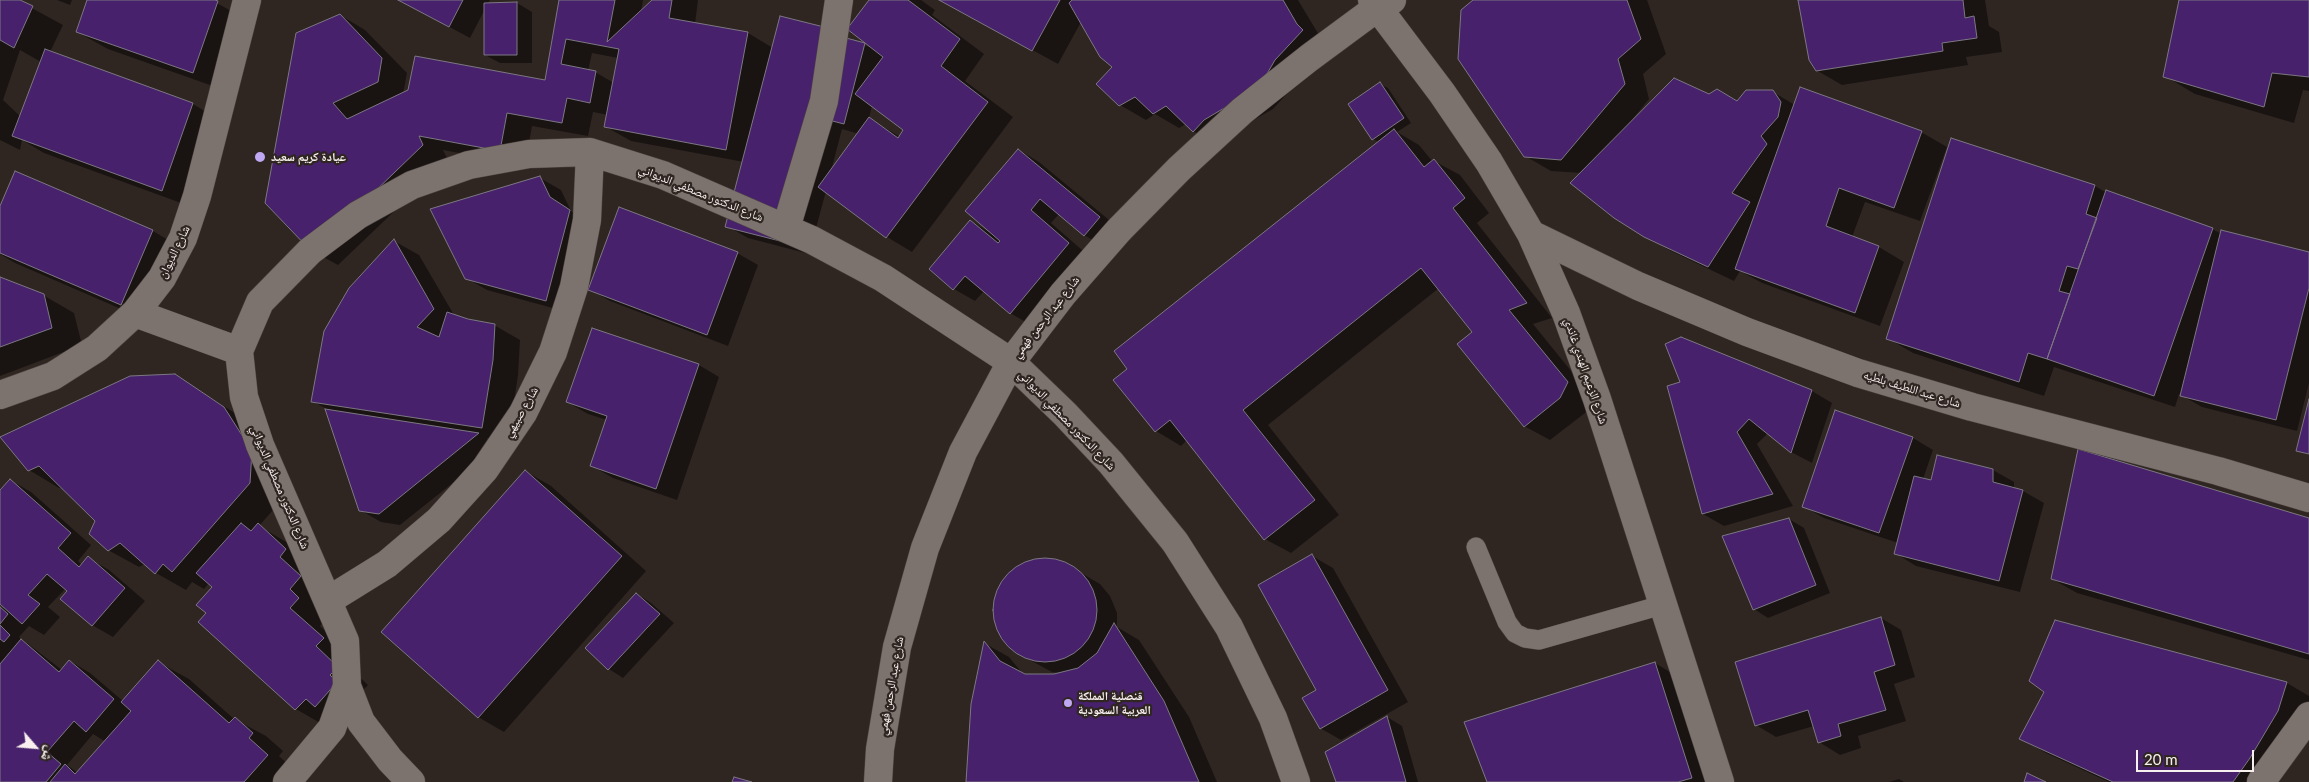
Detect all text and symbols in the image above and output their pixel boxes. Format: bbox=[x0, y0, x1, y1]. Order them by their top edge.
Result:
marker: عيادة كريم سعيد bbox=[253, 150, 267, 164]
place label: عيادة كريم سعيد bbox=[271, 150, 346, 164]
street label: شارع الدكتور مصطفي الديواني bbox=[637, 161, 765, 225]
street label: شارع الديوان bbox=[155, 223, 193, 281]
street label: شارع عبد الرحمن فهمي bbox=[1010, 273, 1082, 361]
street label: شارع الزعيم الهندي غاندي bbox=[1561, 316, 1611, 426]
street label: شارع الدكتور مصطفي الديواني bbox=[1016, 367, 1118, 473]
street label: شارع عبد اللطيف بلطيه bbox=[1862, 367, 1962, 411]
street label: شارع صبيهي bbox=[501, 384, 541, 440]
street label: شارع الدكتور مصطفي الديواني bbox=[247, 423, 313, 551]
street label: شارع عبد الرحمن فهمي bbox=[875, 636, 907, 736]
place label: قنصلية المملكة العربية السعودية bbox=[1078, 689, 1151, 717]
marker: قنصلية المملكة العربية السعودية bbox=[1062, 697, 1074, 709]
north arrow bbox=[10, 722, 60, 772]
scale bar bbox=[2139, 740, 2256, 772]
text: ش bbox=[38, 744, 60, 765]
text: 20 m bbox=[2144, 750, 2178, 768]

